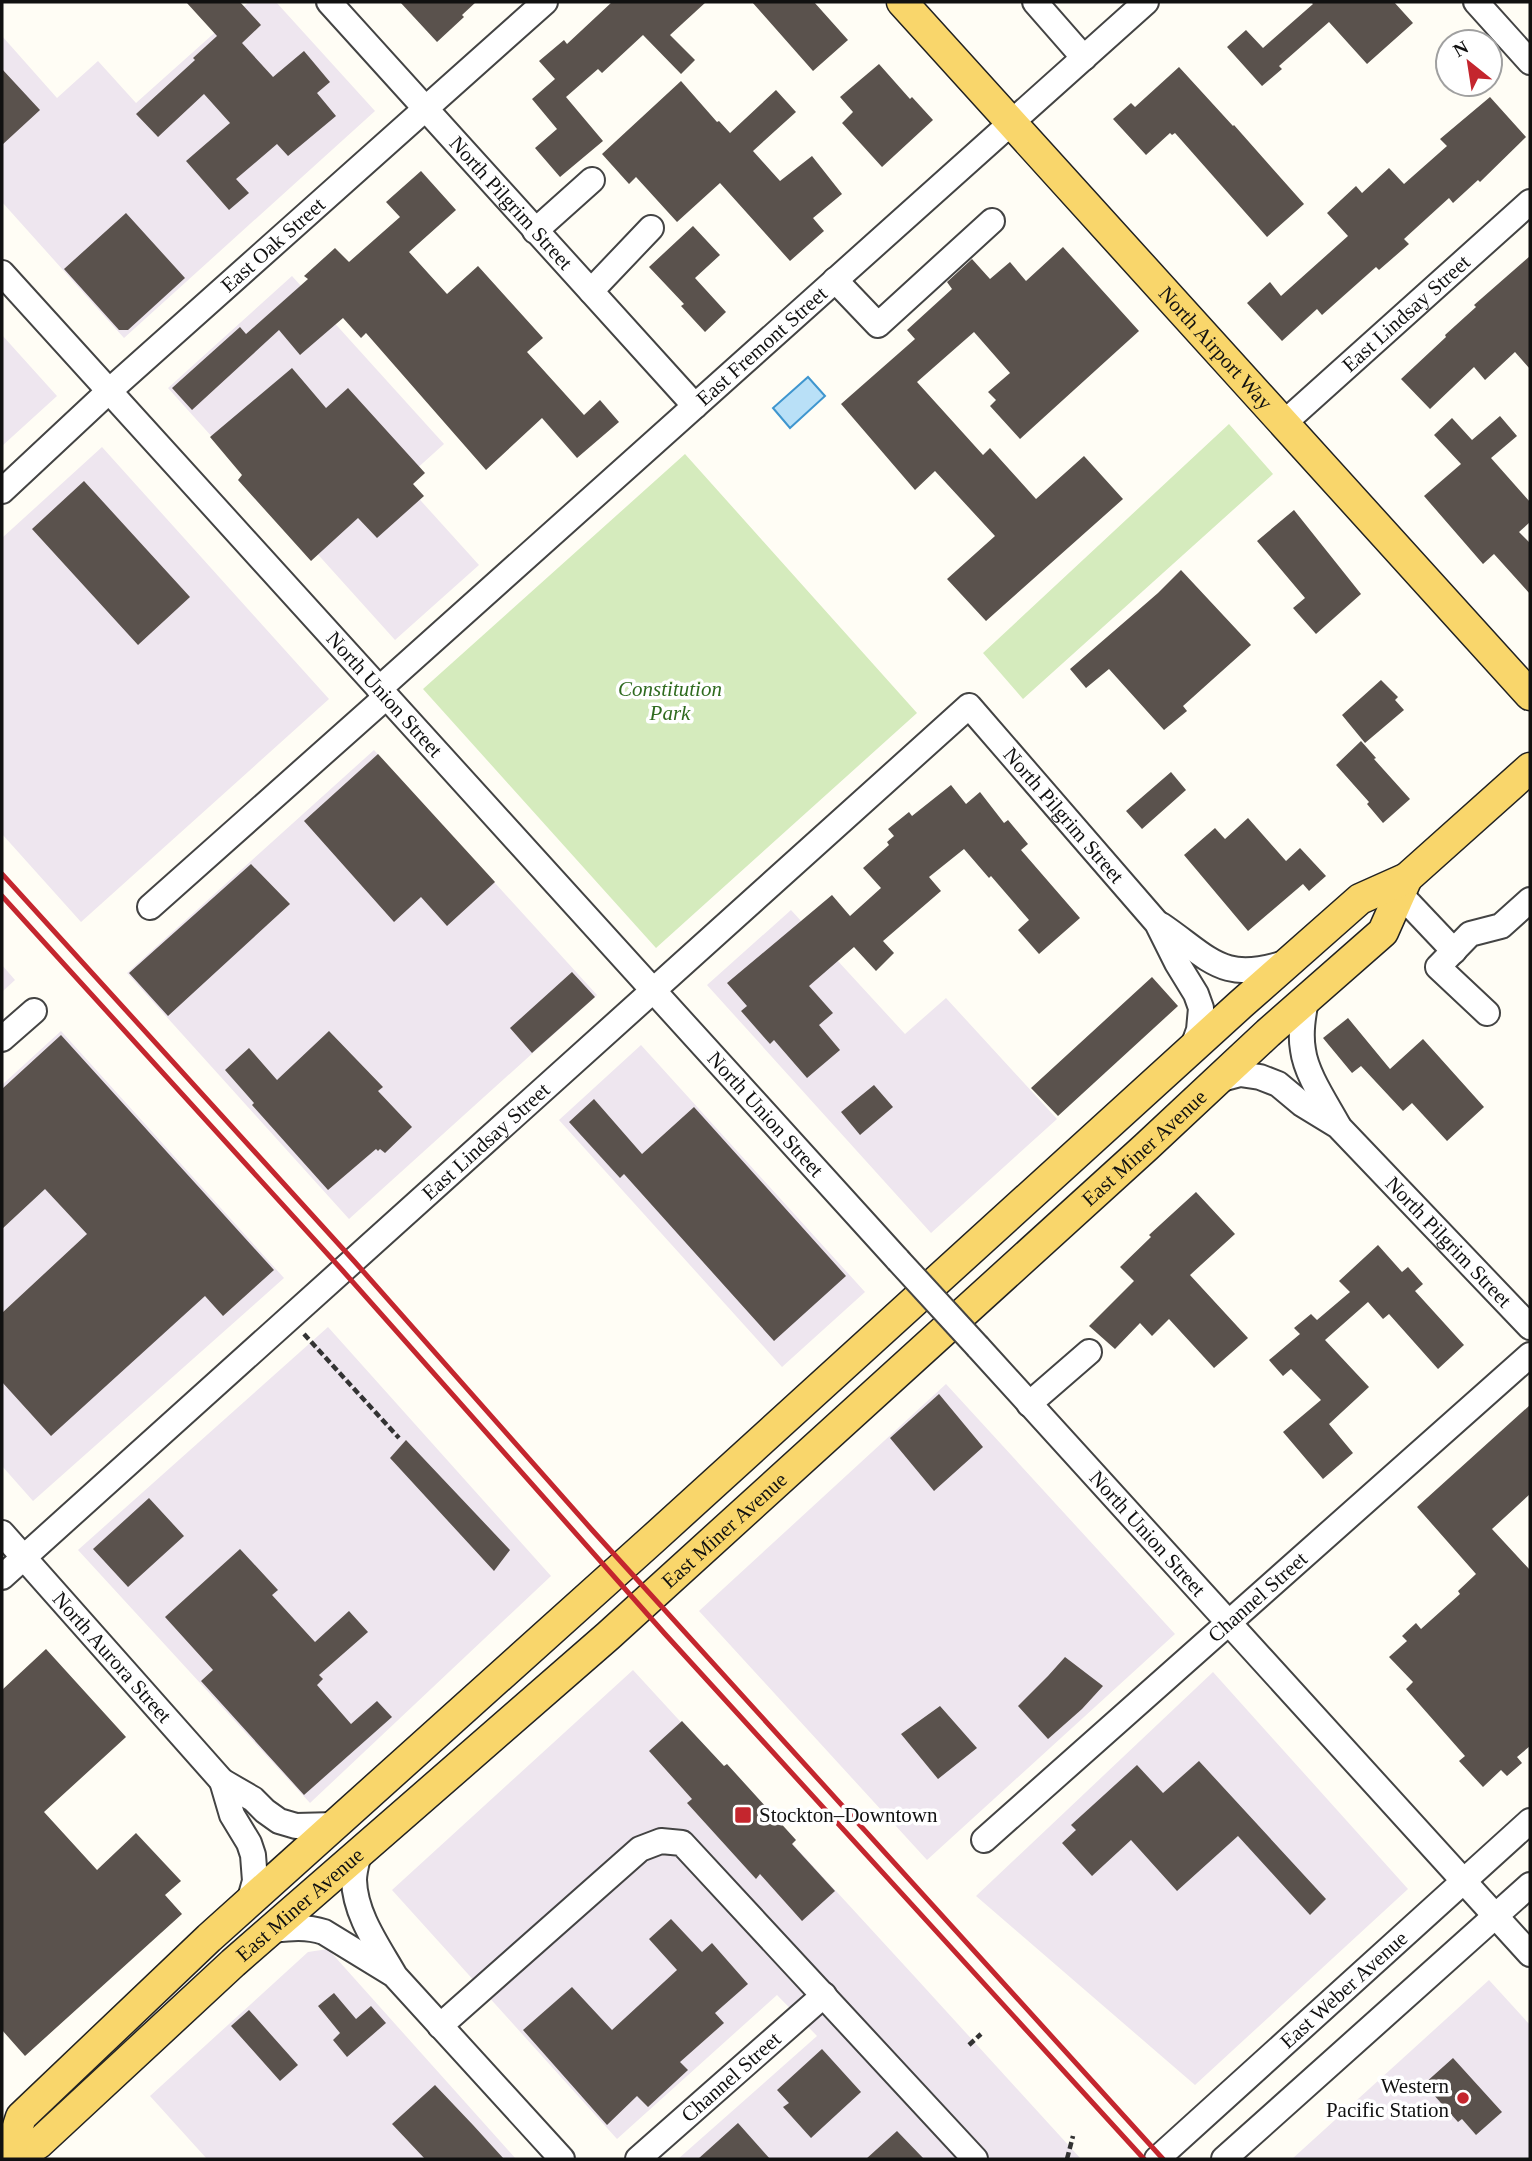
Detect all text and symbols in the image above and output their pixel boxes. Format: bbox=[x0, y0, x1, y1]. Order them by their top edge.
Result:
north arrow bbox=[1434, 28, 1504, 98]
text: N bbox=[1450, 36, 1472, 61]
street label: North Pilgrim Street bbox=[444, 131, 578, 275]
street label: East Oak Street bbox=[216, 192, 330, 297]
street label: East Lindsay Street bbox=[1337, 250, 1475, 377]
street label: East Fremont Street bbox=[692, 281, 832, 411]
street label: North Airport Way bbox=[1154, 282, 1278, 415]
street label: North Union Street bbox=[321, 627, 448, 762]
park label: Constitution Park bbox=[618, 677, 722, 725]
street label: North Pilgrim Street bbox=[998, 743, 1129, 888]
street label: North Union Street bbox=[703, 1046, 829, 1182]
street label: East Lindsay Street bbox=[417, 1078, 555, 1205]
street label: East Miner Avenue bbox=[1077, 1085, 1211, 1211]
street label: North Pilgrim Street bbox=[1381, 1172, 1517, 1312]
street label: North Union Street bbox=[1084, 1466, 1211, 1601]
street label: East Miner Avenue bbox=[657, 1467, 792, 1593]
street label: Channel Street bbox=[1203, 1547, 1312, 1647]
street label: North Aurora Street bbox=[48, 1587, 177, 1728]
place label: Stockton–Downtown bbox=[759, 1803, 938, 1827]
marker: Stockton–Downtown bbox=[733, 1805, 753, 1825]
street label: East Miner Avenue bbox=[231, 1843, 368, 1967]
street label: East Weber Avenue bbox=[1275, 1926, 1412, 2053]
street label: Channel Street bbox=[676, 2027, 786, 2127]
place label: Western Pacific Station bbox=[1326, 2074, 1449, 2122]
marker: Western Pacific Station bbox=[1455, 2090, 1471, 2106]

